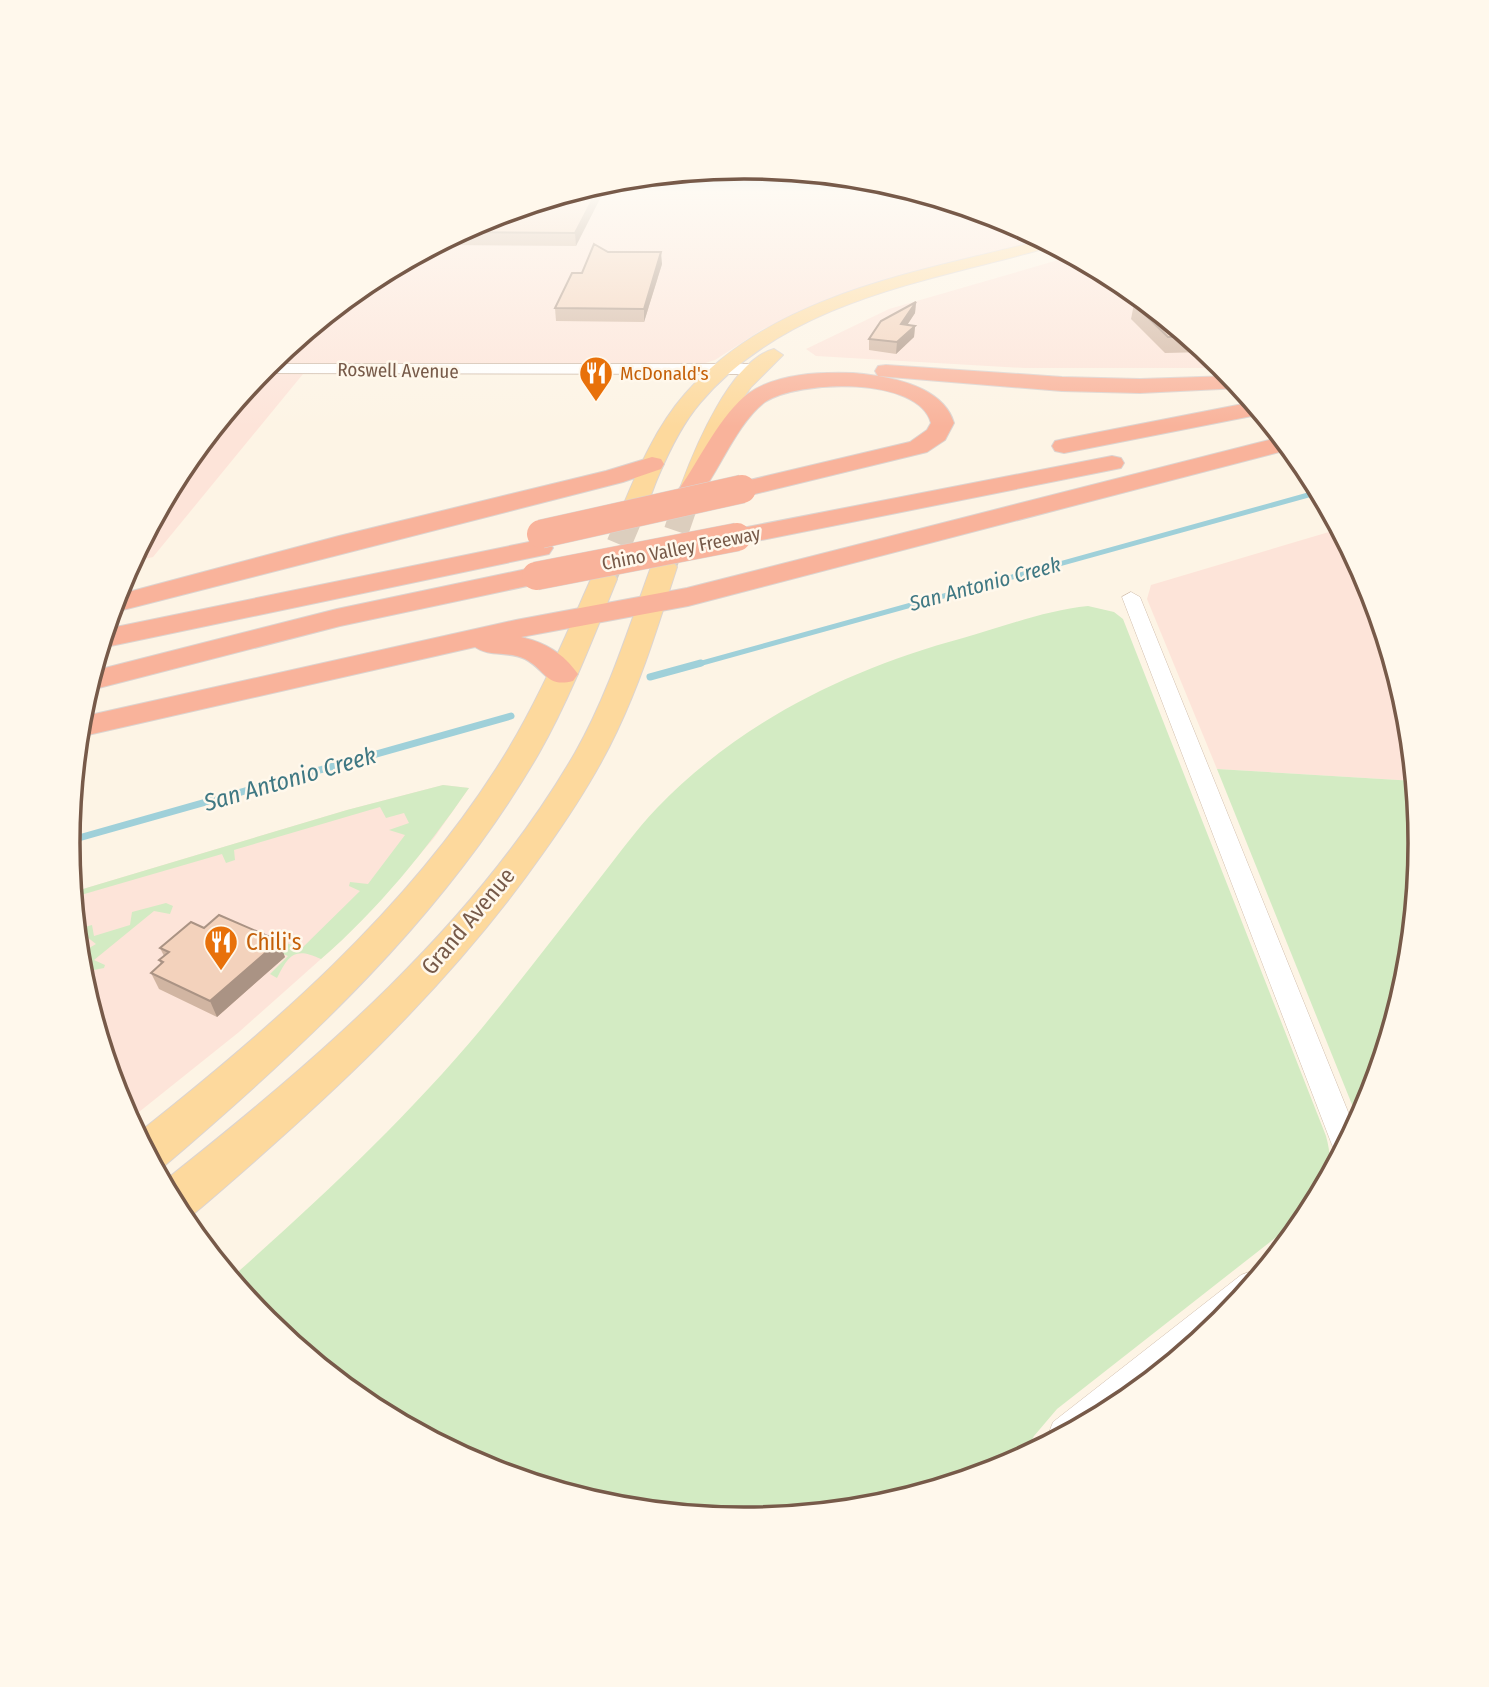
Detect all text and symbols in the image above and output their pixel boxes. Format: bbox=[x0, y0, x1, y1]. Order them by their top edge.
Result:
restaurant icon: McDonald's bbox=[577, 354, 615, 403]
street label: Roswell Avenue bbox=[337, 358, 459, 383]
place label: McDonald's bbox=[620, 362, 709, 385]
street label: Chino Valley Freeway bbox=[600, 522, 763, 575]
water label: San Antonio Creek bbox=[906, 551, 1063, 617]
water label: San Antonio Creek bbox=[200, 741, 379, 817]
street label: Grand Avenue bbox=[415, 862, 521, 980]
restaurant icon: Chili's bbox=[202, 923, 240, 972]
place label: Chili's bbox=[246, 928, 302, 956]

